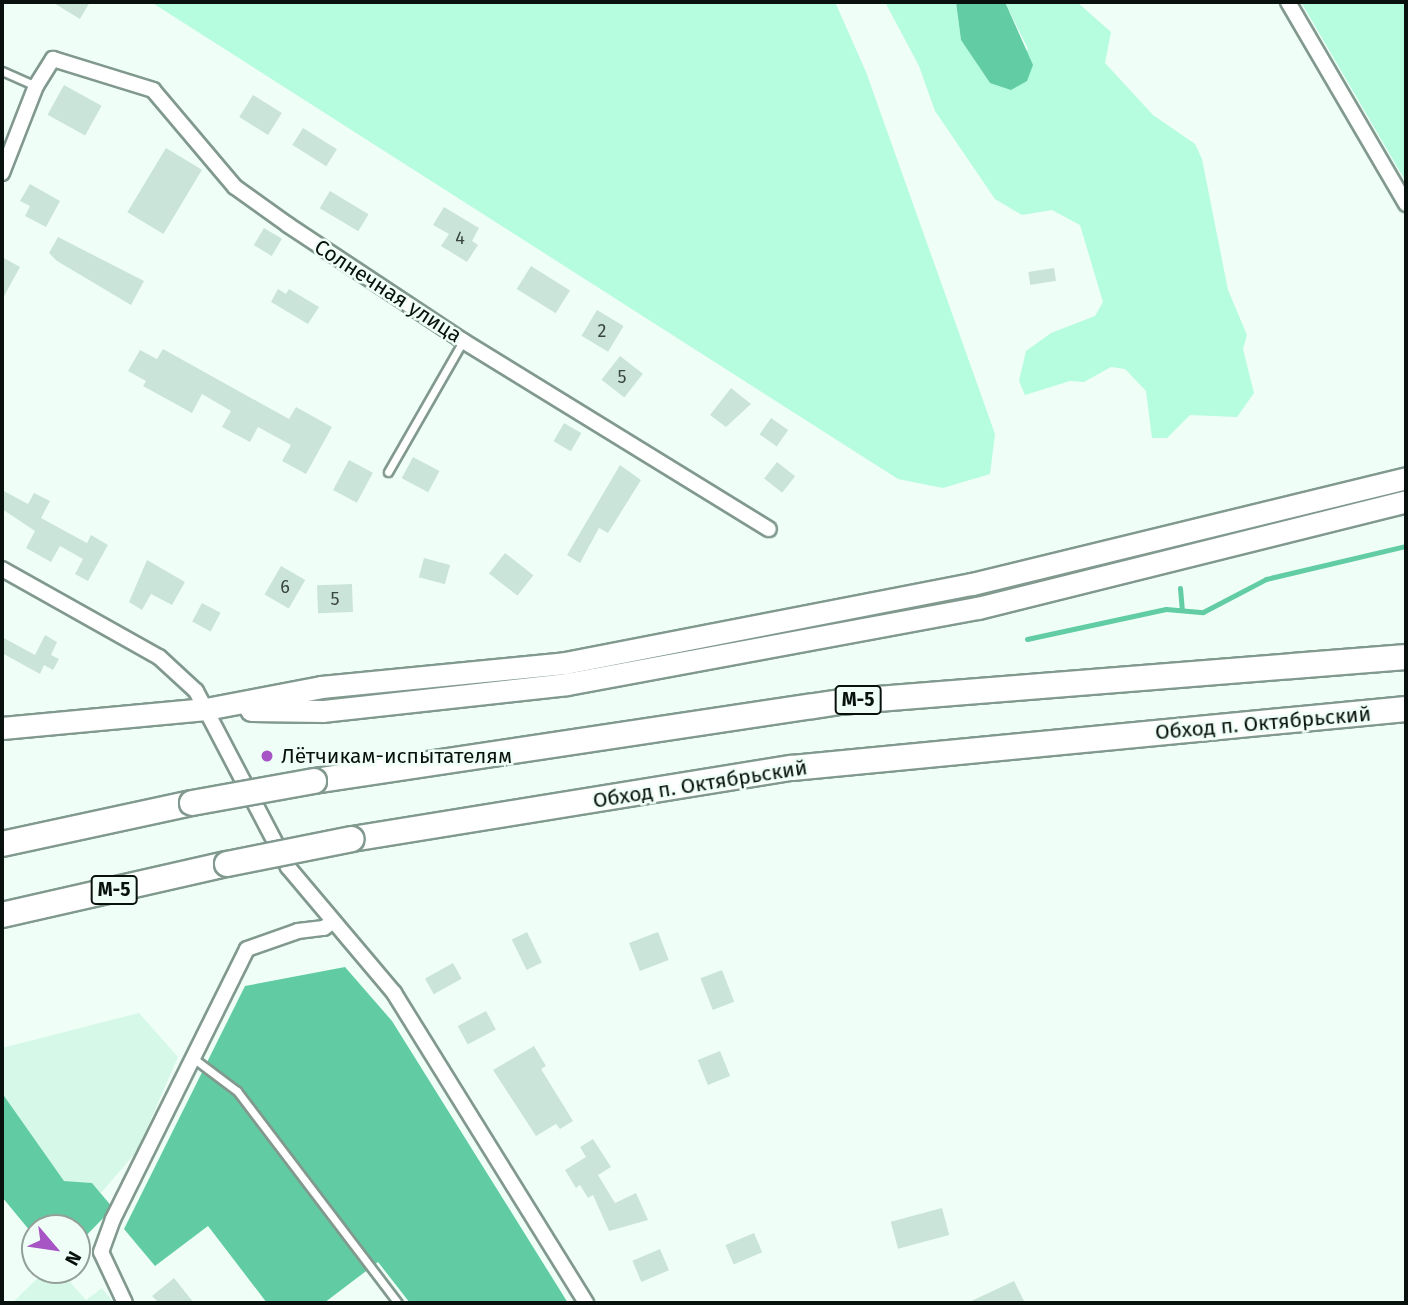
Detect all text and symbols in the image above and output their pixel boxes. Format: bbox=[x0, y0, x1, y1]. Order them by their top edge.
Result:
house number: 4 bbox=[455, 227, 465, 249]
street label: Солнечная улица bbox=[310, 234, 466, 348]
house number: 2 bbox=[598, 320, 606, 342]
house number: 5 bbox=[617, 366, 627, 388]
house number: 6 bbox=[280, 576, 290, 598]
house number: 5 bbox=[330, 588, 340, 610]
road number: М-5 bbox=[834, 684, 882, 716]
street label: Обход п. Октябрьский bbox=[1154, 701, 1372, 745]
place label: Лётчикам-испытателям bbox=[281, 743, 512, 769]
marker: Лётчикам-испытателям bbox=[259, 748, 275, 764]
street label: Обход п. Октябрьский bbox=[591, 755, 809, 813]
road number: М-5 bbox=[90, 874, 138, 906]
north arrow bbox=[21, 1214, 91, 1284]
text: N bbox=[60, 1247, 86, 1270]

